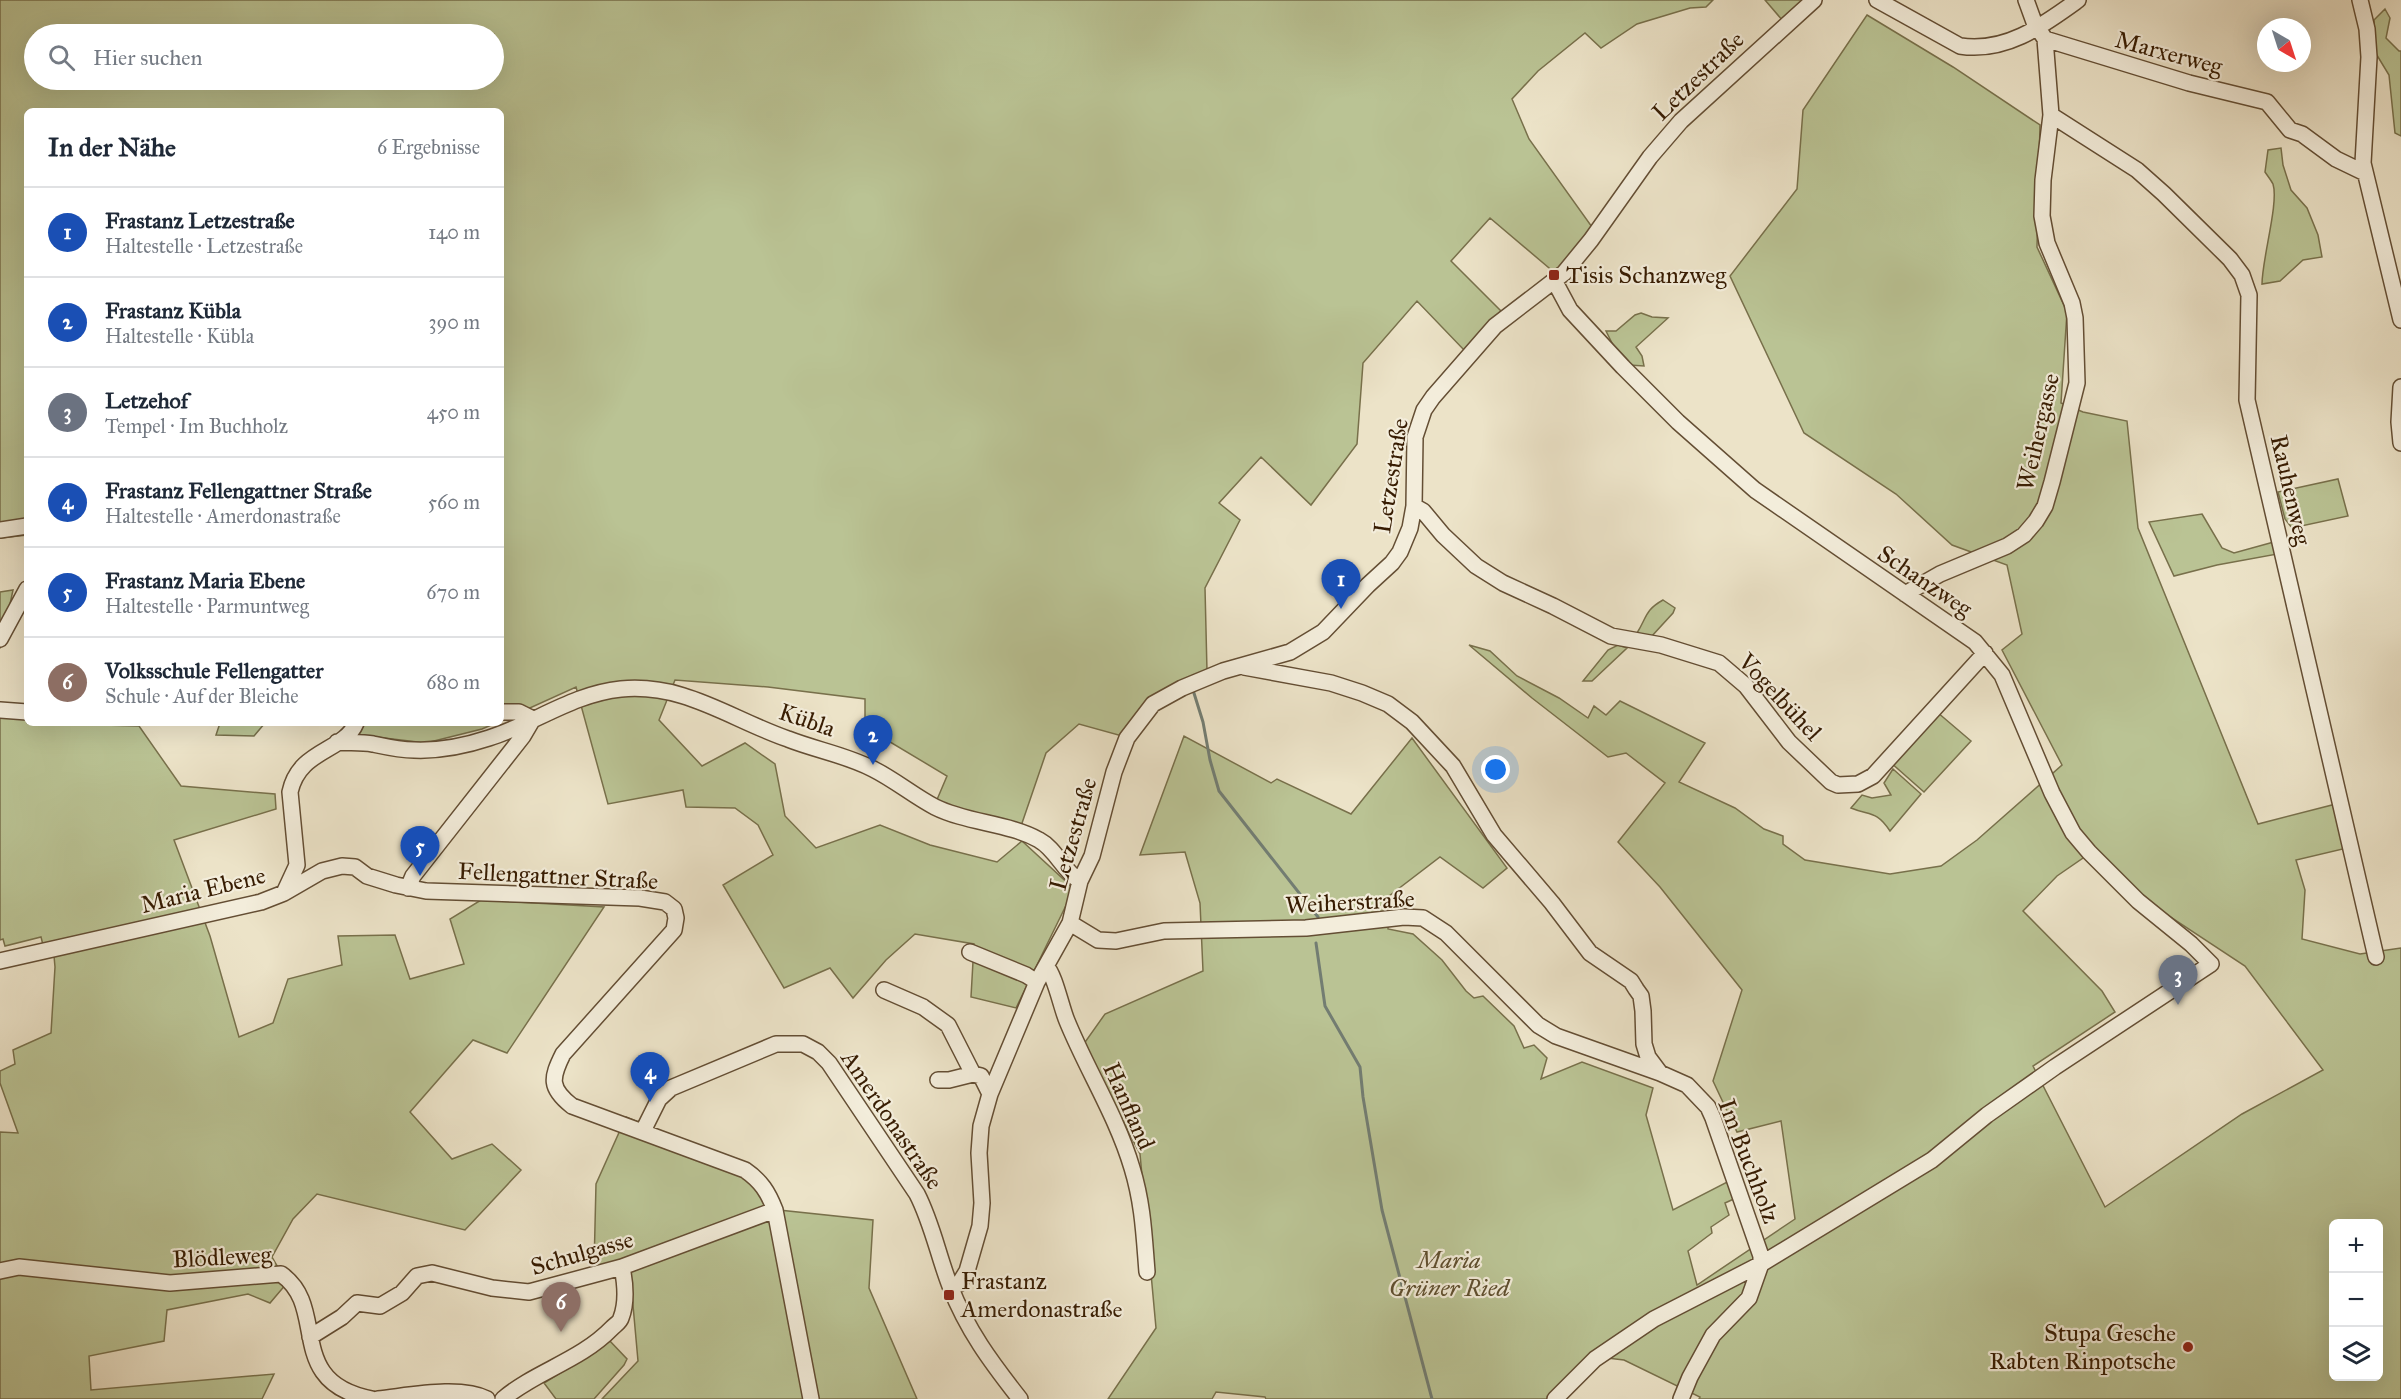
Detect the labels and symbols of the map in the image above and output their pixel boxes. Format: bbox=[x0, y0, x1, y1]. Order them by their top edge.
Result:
north arrow bbox=[2257, 18, 2311, 72]
street label: Marxerweg bbox=[2112, 24, 2227, 82]
street label: Letzestraße bbox=[1646, 25, 1750, 127]
place label: Tisis Schanzweg bbox=[1566, 260, 1727, 290]
marker: Tisis Schanzweg bbox=[1547, 268, 1561, 282]
street label: Weihergasse bbox=[2010, 370, 2066, 494]
street label: Letzestraße bbox=[1367, 416, 1415, 536]
street label: Rauhenweg bbox=[2264, 432, 2318, 549]
street label: Schanzweg bbox=[1872, 538, 1979, 624]
pin: 1 bbox=[1322, 560, 1360, 609]
street label: Vogelbühel bbox=[1731, 646, 1829, 747]
street label: Kübla bbox=[775, 696, 840, 744]
pin: 2 bbox=[854, 716, 892, 765]
your location bbox=[1481, 755, 1510, 784]
street label: Letzestraße bbox=[1043, 774, 1103, 894]
pin: 5 bbox=[400, 826, 440, 876]
street label: Fellengattner Straße bbox=[457, 856, 659, 896]
street label: Maria Ebene bbox=[137, 860, 269, 920]
street label: Weiherstraße bbox=[1285, 884, 1415, 920]
pin: 3 bbox=[2158, 956, 2198, 1005]
street label: Amerdonastraße bbox=[834, 1044, 950, 1195]
pin: 4 bbox=[630, 1052, 670, 1102]
street label: Hanfland bbox=[1096, 1058, 1162, 1154]
street label: Im Buchholz bbox=[1712, 1095, 1786, 1227]
street label: Schulgasse bbox=[527, 1224, 637, 1282]
street label: Blödleweg bbox=[171, 1239, 273, 1275]
park label: Maria Grüner Ried bbox=[1389, 1245, 1511, 1303]
place label: Frastanz Amerdonastraße bbox=[960, 1266, 1122, 1324]
pin: 6 bbox=[542, 1282, 580, 1332]
marker: Frastanz Amerdonastraße bbox=[942, 1288, 956, 1302]
place label: Stupa Gesche Rabten Rinpotsche bbox=[1989, 1318, 2176, 1376]
marker: Stupa Gesche Rabten Rinpotsche bbox=[2181, 1340, 2195, 1354]

